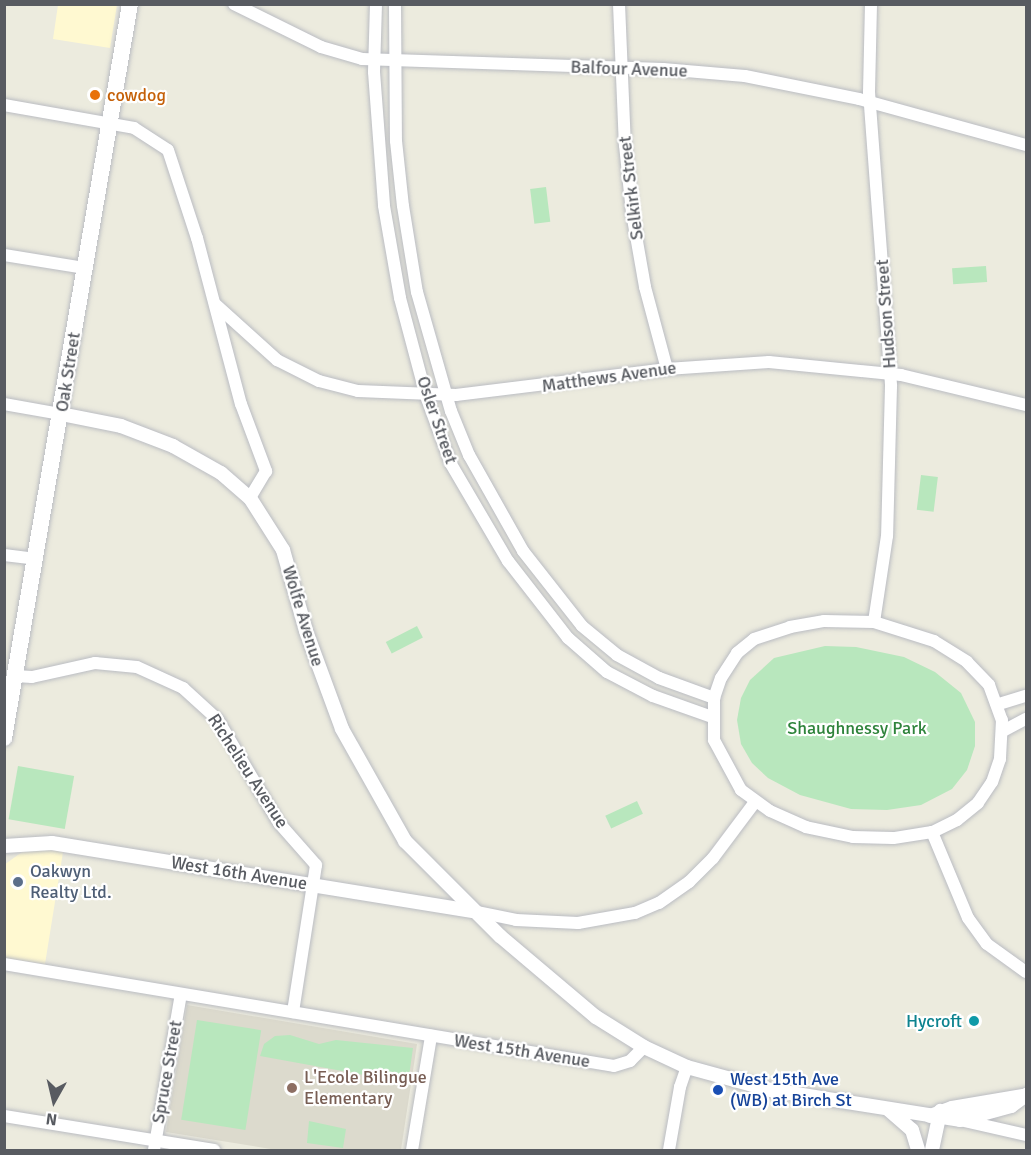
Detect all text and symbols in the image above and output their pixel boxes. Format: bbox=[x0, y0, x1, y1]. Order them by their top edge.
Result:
street label: Balfour Avenue bbox=[570, 56, 688, 82]
place label: cowdog bbox=[107, 84, 166, 106]
marker: cowdog bbox=[88, 88, 102, 102]
street label: Selkirk Street bbox=[614, 135, 648, 241]
street label: Hudson Street bbox=[871, 259, 901, 369]
street label: Oak Street bbox=[51, 330, 85, 414]
street label: Matthews Avenue bbox=[540, 357, 678, 397]
street label: Osler Street bbox=[412, 373, 462, 467]
street label: Wolfe Avenue bbox=[277, 563, 329, 669]
street label: Richelieu Avenue bbox=[203, 710, 293, 832]
park label: Shaughnessy Park bbox=[787, 717, 927, 739]
street label: West 16th Avenue bbox=[169, 852, 309, 894]
place label: Oakwyn Realty Ltd. bbox=[30, 861, 112, 904]
marker: Oakwyn Realty Ltd. bbox=[11, 875, 25, 889]
place label: Hycroft bbox=[906, 1010, 962, 1032]
marker: Hycroft bbox=[967, 1014, 981, 1028]
street label: Spruce Street bbox=[147, 1019, 187, 1125]
street label: West 15th Avenue bbox=[452, 1030, 592, 1072]
place label: L'Ecole Bilingue Elementary bbox=[304, 1067, 427, 1110]
place label: West 15th Ave (WB) at Birch St bbox=[730, 1069, 852, 1112]
north arrow bbox=[24, 1071, 84, 1131]
marker: L'Ecole Bilingue Elementary bbox=[285, 1081, 299, 1095]
marker: West 15th Ave (WB) at Birch St bbox=[711, 1083, 725, 1097]
text: N bbox=[45, 1108, 58, 1130]

